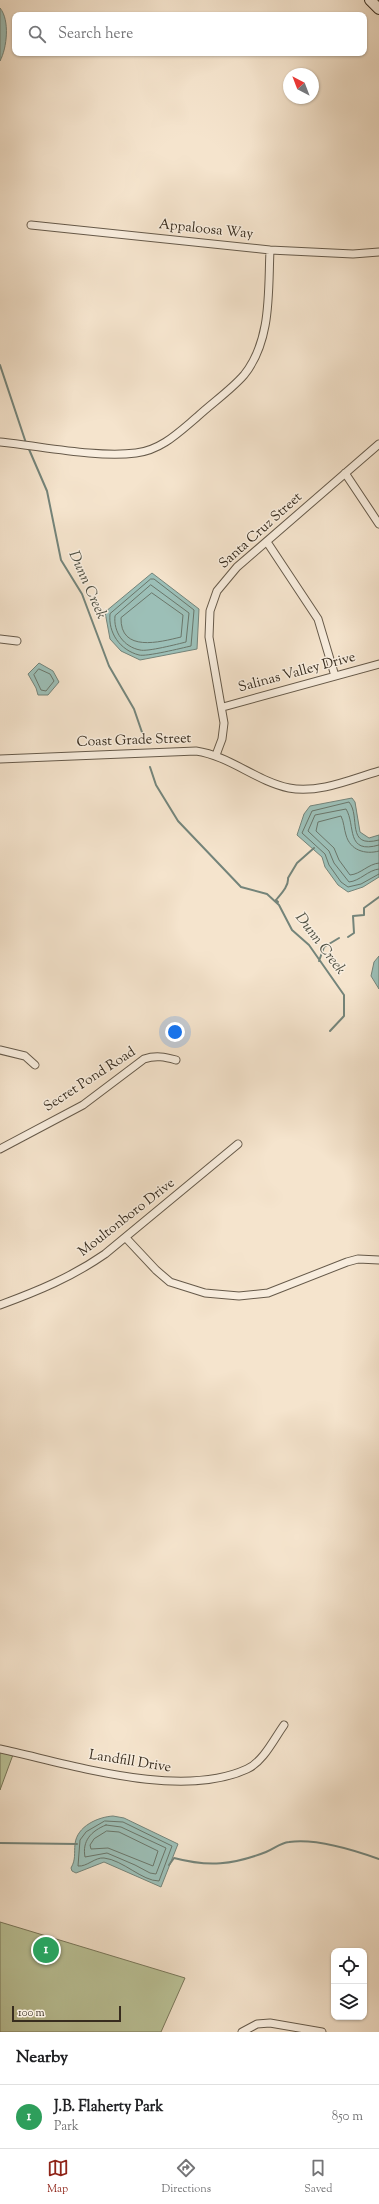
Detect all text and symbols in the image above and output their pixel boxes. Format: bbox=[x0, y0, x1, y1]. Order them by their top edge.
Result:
search box bbox=[12, 12, 367, 56]
icon: search bbox=[26, 23, 48, 45]
text: Search here bbox=[58, 24, 133, 45]
north arrow bbox=[283, 68, 319, 104]
street label: Appaloosa Way bbox=[158, 215, 254, 245]
street label: Santa Cruz Street bbox=[215, 488, 307, 574]
water label: Dunn Creek bbox=[63, 548, 111, 623]
street label: Salinas Valley Drive bbox=[236, 648, 358, 698]
street label: Coast Grade Street bbox=[76, 729, 192, 753]
water label: Dunn Creek bbox=[290, 909, 350, 980]
your location bbox=[165, 1022, 185, 1042]
street label: Secret Pond Road bbox=[40, 1043, 140, 1117]
street label: Moultonboro Drive bbox=[74, 1174, 180, 1262]
street label: Landfill Drive bbox=[87, 1746, 173, 1778]
pin: 1 bbox=[33, 1935, 59, 1965]
map controls bbox=[331, 1948, 367, 2020]
button: locate bbox=[331, 1948, 367, 1984]
button: layers bbox=[331, 1984, 367, 2020]
scale bar bbox=[12, 2004, 121, 2023]
text: 100 m bbox=[18, 2005, 45, 2021]
text: Nearby bbox=[16, 2046, 68, 2070]
text: J.B. Flaherty Park bbox=[54, 2097, 163, 2118]
text: 1 bbox=[27, 2108, 31, 2126]
text: 850 m bbox=[332, 2108, 363, 2126]
text: Park bbox=[54, 2118, 79, 2136]
tab: Map bbox=[47, 2157, 69, 2197]
tab: Directions bbox=[162, 2157, 211, 2197]
tab: Saved bbox=[304, 2157, 332, 2197]

